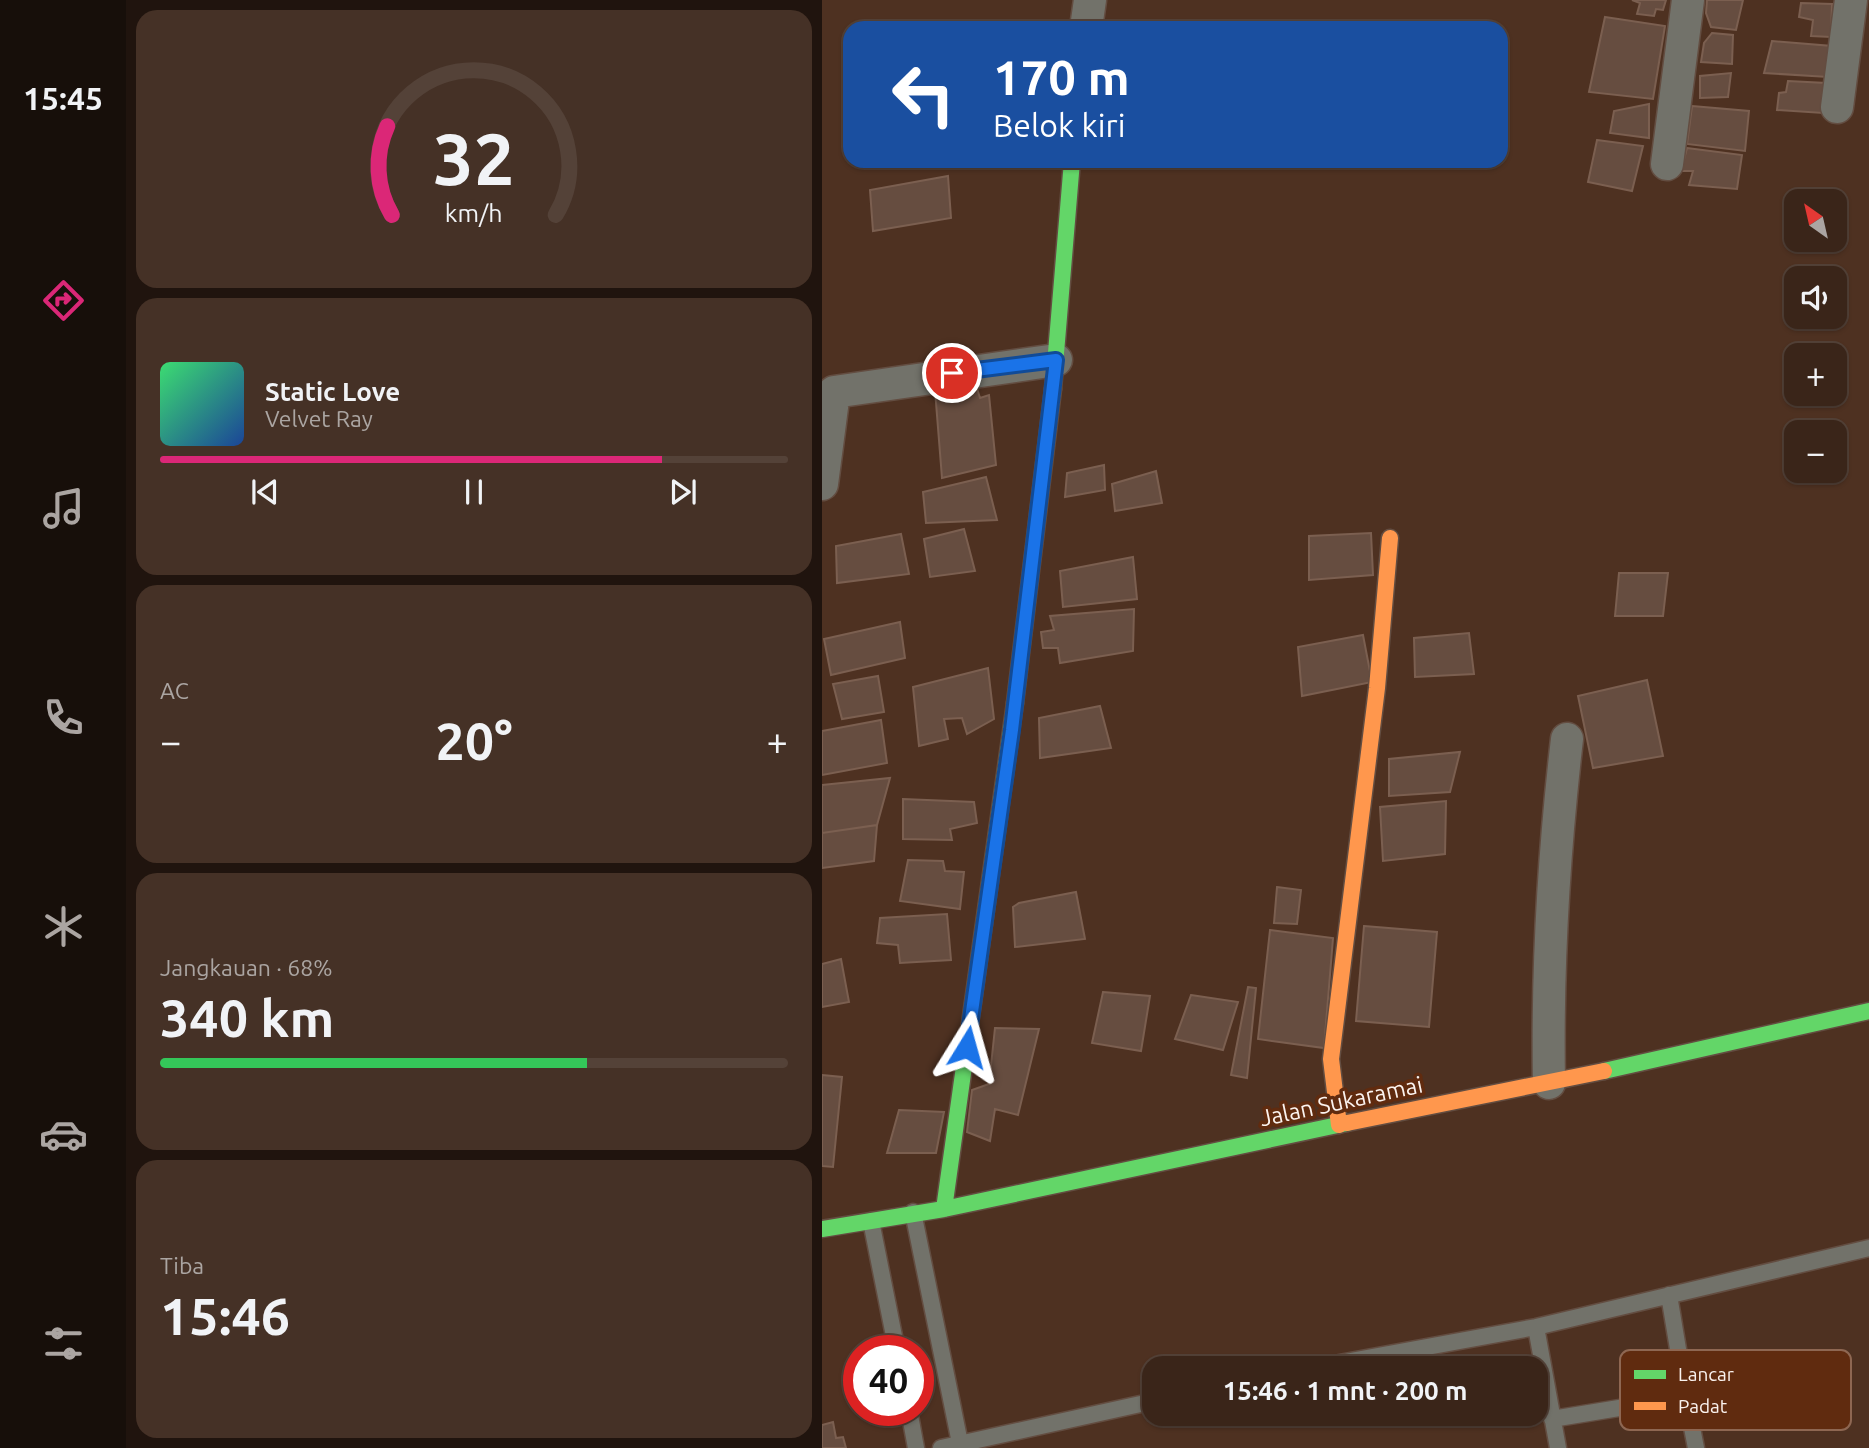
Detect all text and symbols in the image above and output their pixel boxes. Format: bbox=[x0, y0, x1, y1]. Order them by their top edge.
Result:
icon: left bbox=[878, 49, 969, 140]
text: 170 m bbox=[993, 49, 1130, 104]
text: 15:45 bbox=[23, 80, 103, 116]
text: Belok kiri bbox=[993, 107, 1125, 143]
text: 32 bbox=[433, 117, 515, 199]
north arrow bbox=[1784, 189, 1848, 252]
map controls bbox=[1784, 189, 1847, 483]
text: km/h bbox=[445, 199, 503, 227]
button: sound bbox=[1784, 266, 1847, 329]
icon: directions bbox=[39, 276, 88, 325]
pin bbox=[922, 343, 982, 403]
button: + bbox=[1784, 343, 1847, 406]
icon: arrive bbox=[933, 354, 971, 392]
text: Static Love bbox=[265, 377, 400, 406]
text: Velvet Ray bbox=[265, 406, 373, 431]
button: − bbox=[1784, 420, 1847, 483]
icon: previous bbox=[246, 473, 284, 511]
icon: pause bbox=[455, 473, 493, 511]
icon: next bbox=[664, 473, 702, 511]
icon: music bbox=[39, 484, 88, 533]
text: AC bbox=[160, 678, 189, 703]
icon: phone bbox=[39, 693, 88, 742]
text: 20° bbox=[435, 712, 513, 770]
text: − bbox=[160, 720, 181, 762]
text: + bbox=[767, 720, 788, 762]
icon: climate bbox=[39, 902, 88, 951]
text: Jangkauan · 68% bbox=[160, 955, 332, 980]
text: 340 km bbox=[160, 989, 334, 1047]
position arrow bbox=[930, 1010, 1004, 1084]
street label: Jalan Sukaramai bbox=[1257, 1072, 1425, 1130]
icon: car bbox=[39, 1110, 88, 1159]
text: Tiba bbox=[160, 1253, 204, 1278]
text: 15:46 bbox=[160, 1287, 290, 1345]
icon: filters bbox=[39, 1319, 88, 1368]
speed limit sign: 40 bbox=[843, 1335, 934, 1426]
legend bbox=[1620, 1350, 1851, 1430]
text: Lancar bbox=[1678, 1363, 1734, 1385]
text: 15:46 · 1 mnt · 200 m bbox=[1223, 1376, 1467, 1405]
text: Padat bbox=[1678, 1395, 1728, 1417]

